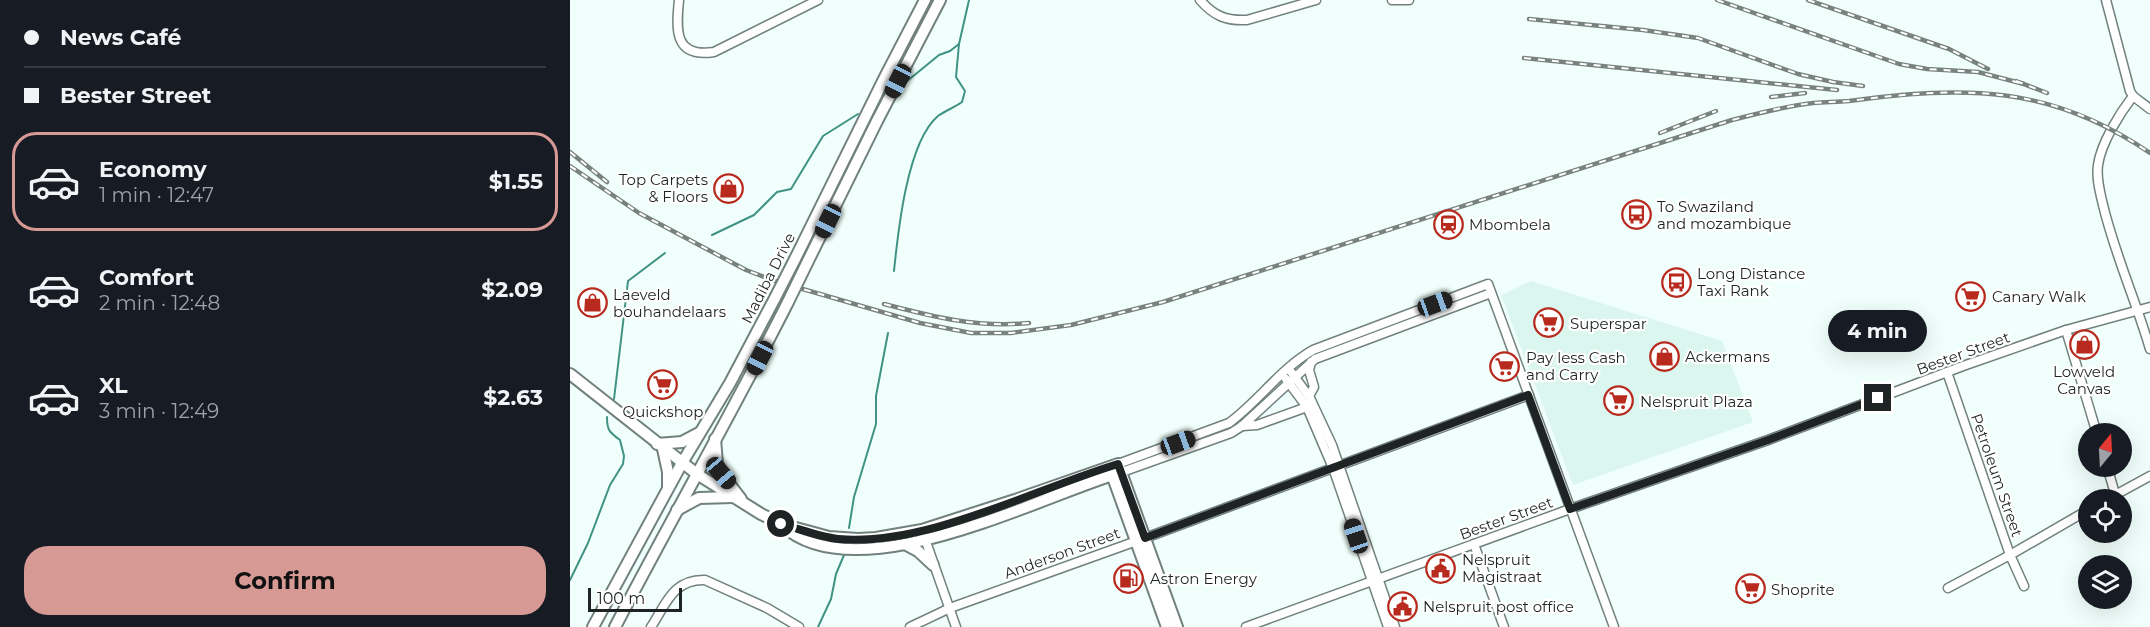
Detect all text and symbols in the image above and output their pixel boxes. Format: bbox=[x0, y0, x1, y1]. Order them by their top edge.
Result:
text: News Café bbox=[60, 24, 181, 51]
car bbox=[882, 61, 914, 101]
text: Bester Street bbox=[60, 82, 211, 109]
icon: car bbox=[27, 155, 81, 209]
text: Economy bbox=[99, 156, 207, 183]
text: $1.55 bbox=[489, 168, 543, 195]
place label: Top Carpets & Floors bbox=[619, 170, 708, 206]
shop icon: Top Carpets & Floors bbox=[713, 172, 745, 204]
text: 1 min · 12:47 bbox=[99, 183, 214, 207]
place label: To Swaziland and mozambique bbox=[1657, 197, 1791, 233]
bus stop icon: To Swaziland and mozambique bbox=[1620, 199, 1652, 231]
car bbox=[812, 201, 844, 241]
station icon: Mbombela bbox=[1432, 208, 1464, 240]
place label: Mbombela bbox=[1469, 215, 1551, 234]
street label: Madiba Drive bbox=[737, 229, 799, 327]
icon: car bbox=[27, 263, 81, 317]
text: Comfort bbox=[99, 264, 194, 291]
place label: Long Distance Taxi Rank bbox=[1697, 264, 1805, 300]
bus stop icon: Long Distance Taxi Rank bbox=[1660, 266, 1692, 298]
text: $2.09 bbox=[481, 276, 543, 303]
supermarket icon: Canary Walk bbox=[1955, 280, 1987, 312]
place label: Laeveld bouhandelaars bbox=[613, 285, 726, 321]
shop icon: Laeveld bouhandelaars bbox=[576, 287, 608, 319]
place label: Canary Walk bbox=[1992, 287, 2086, 306]
car bbox=[1415, 289, 1455, 319]
text: 2 min · 12:48 bbox=[99, 291, 220, 315]
supermarket icon: Superspar bbox=[1533, 307, 1565, 339]
callout: 4 min bbox=[1828, 311, 1928, 353]
place label: Superspar bbox=[1570, 314, 1647, 333]
text: 4 min bbox=[1847, 319, 1908, 343]
street label: Bester Street bbox=[1914, 327, 2012, 379]
shop icon: Lowveld Canvas bbox=[2068, 328, 2100, 360]
car bbox=[744, 338, 776, 378]
shop icon: Ackermans bbox=[1648, 340, 1680, 372]
place label: Ackermans bbox=[1685, 347, 1770, 366]
place label: Pay less Cash and Carry bbox=[1526, 348, 1626, 384]
supermarket icon: Pay less Cash and Carry bbox=[1489, 350, 1521, 382]
place label: Lowveld Canvas bbox=[2053, 362, 2115, 398]
supermarket icon: Quickshop bbox=[647, 368, 679, 400]
icon: car bbox=[27, 371, 81, 425]
text: XL bbox=[99, 372, 128, 399]
text: $2.63 bbox=[483, 384, 543, 411]
route end bbox=[1864, 384, 1891, 411]
supermarket icon: Nelspruit Plaza bbox=[1603, 385, 1635, 417]
place label: Nelspruit Plaza bbox=[1640, 392, 1753, 411]
text: 3 min · 12:49 bbox=[99, 399, 219, 423]
place label: Quickshop bbox=[623, 402, 703, 421]
street label: Petroleum Street bbox=[1967, 411, 2027, 539]
north arrow bbox=[2078, 423, 2132, 477]
map controls bbox=[2078, 423, 2132, 609]
car bbox=[1158, 428, 1198, 458]
car bbox=[703, 453, 739, 493]
button: locate bbox=[2078, 489, 2132, 543]
street label: Bester Street bbox=[1457, 492, 1555, 544]
route start bbox=[767, 510, 794, 537]
car bbox=[1342, 516, 1370, 556]
street label: Anderson Street bbox=[1001, 523, 1123, 583]
button: Confirm bbox=[24, 546, 546, 615]
place label: Nelspruit Magistraat bbox=[1462, 550, 1542, 586]
public building icon: Nelspruit Magistraat bbox=[1425, 552, 1457, 584]
button: layers bbox=[2078, 555, 2132, 609]
fuel station icon: Astron Energy bbox=[1113, 562, 1145, 594]
place label: Astron Energy bbox=[1150, 569, 1258, 588]
supermarket icon: Shoprite bbox=[1734, 573, 1766, 605]
place label: Shoprite bbox=[1771, 580, 1835, 599]
scale bar bbox=[588, 585, 682, 612]
text: 100 m bbox=[597, 589, 645, 608]
public building icon: Nelspruit post office bbox=[1386, 590, 1418, 622]
place label: Nelspruit post office bbox=[1423, 597, 1574, 616]

